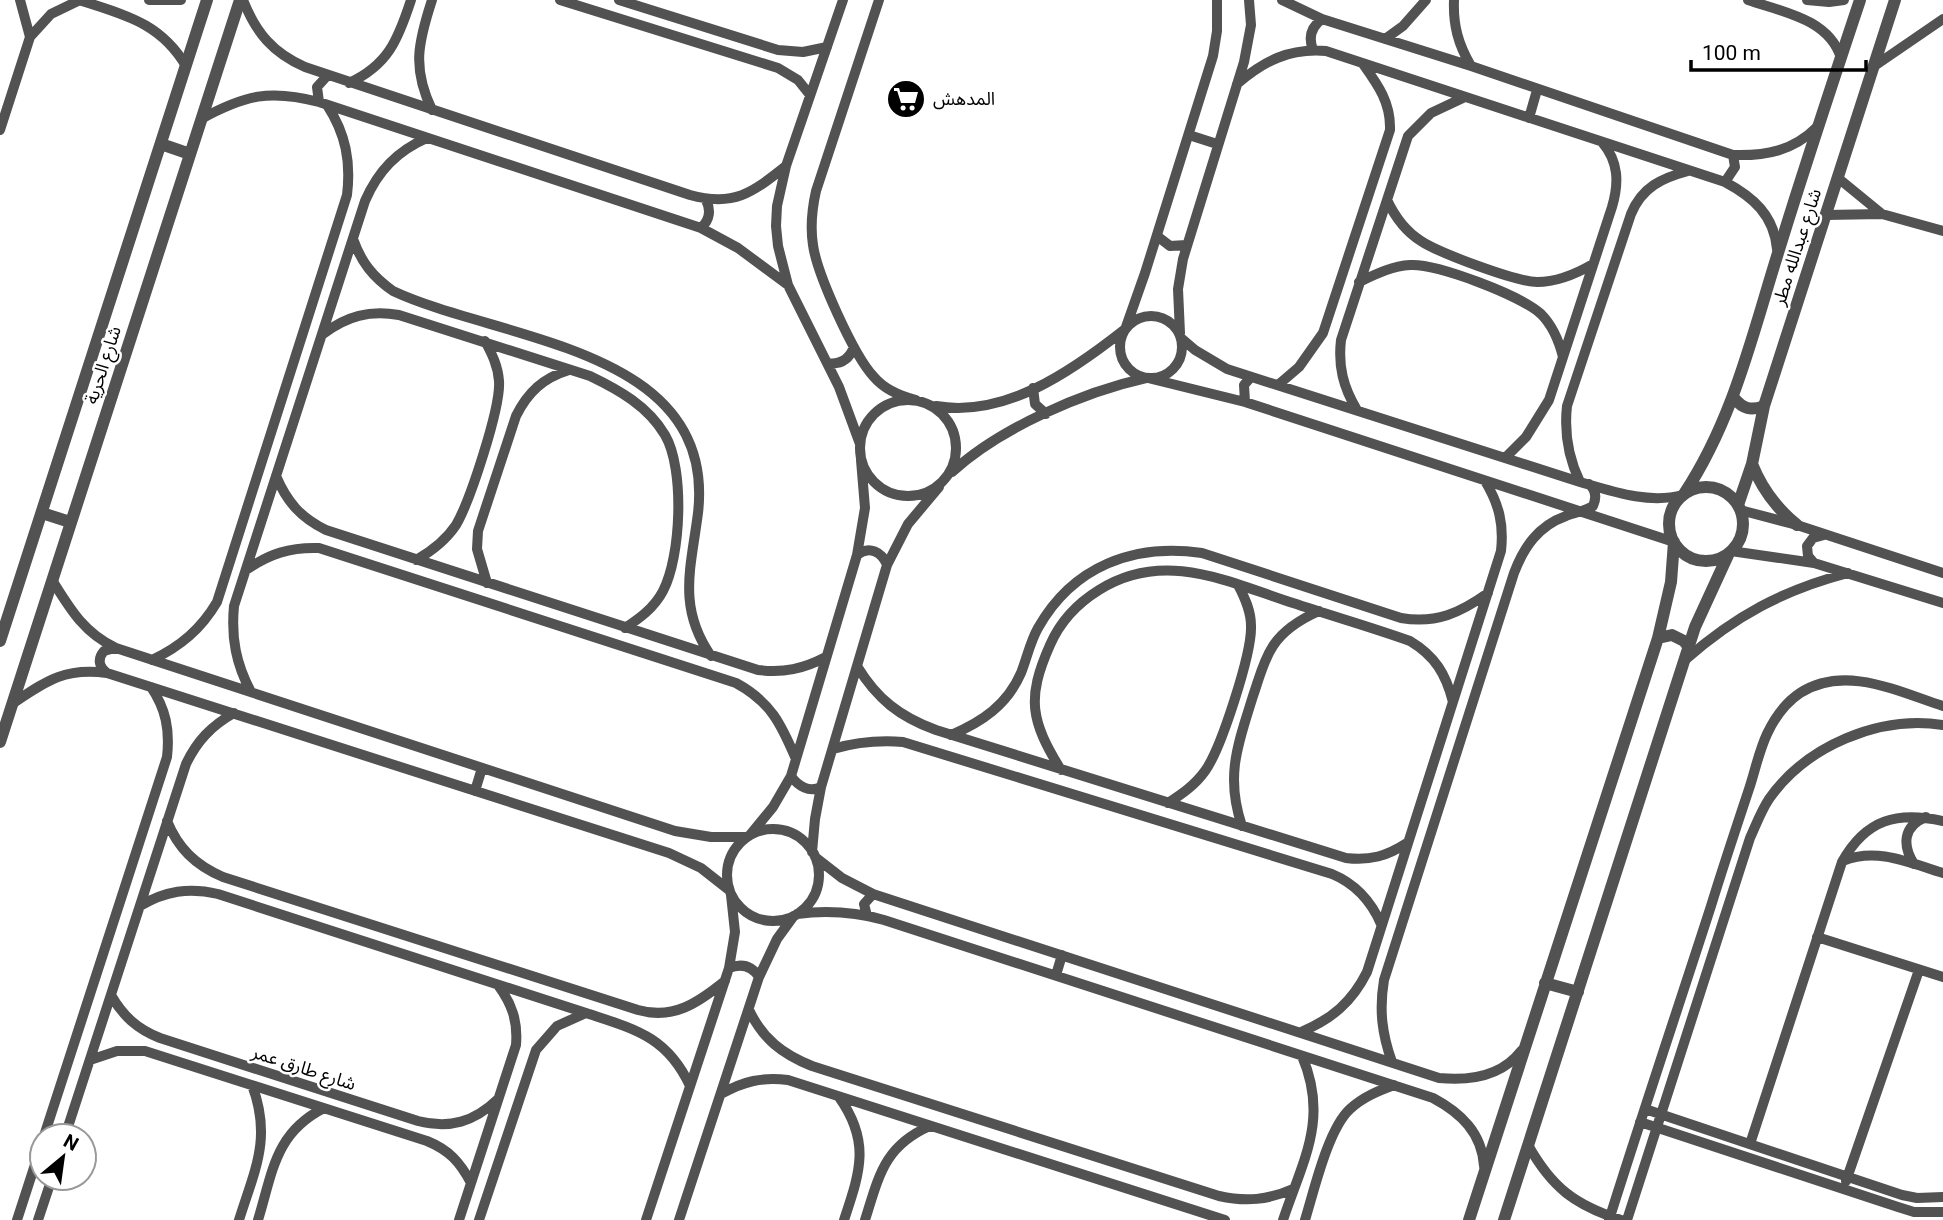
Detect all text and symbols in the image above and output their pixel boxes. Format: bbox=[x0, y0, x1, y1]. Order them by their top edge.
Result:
scale bar bbox=[1691, 28, 1866, 72]
text: 100 m bbox=[1702, 41, 1761, 65]
supermarket icon: المدهش bbox=[885, 78, 927, 120]
place label: المدهش bbox=[933, 88, 995, 110]
street label: شارع عبدالله مطر bbox=[1767, 186, 1829, 310]
street label: شارع الحرية bbox=[80, 323, 129, 408]
street label: شارع طارق عمر bbox=[247, 1041, 359, 1098]
north arrow bbox=[28, 1122, 98, 1192]
text: N bbox=[60, 1129, 82, 1156]

